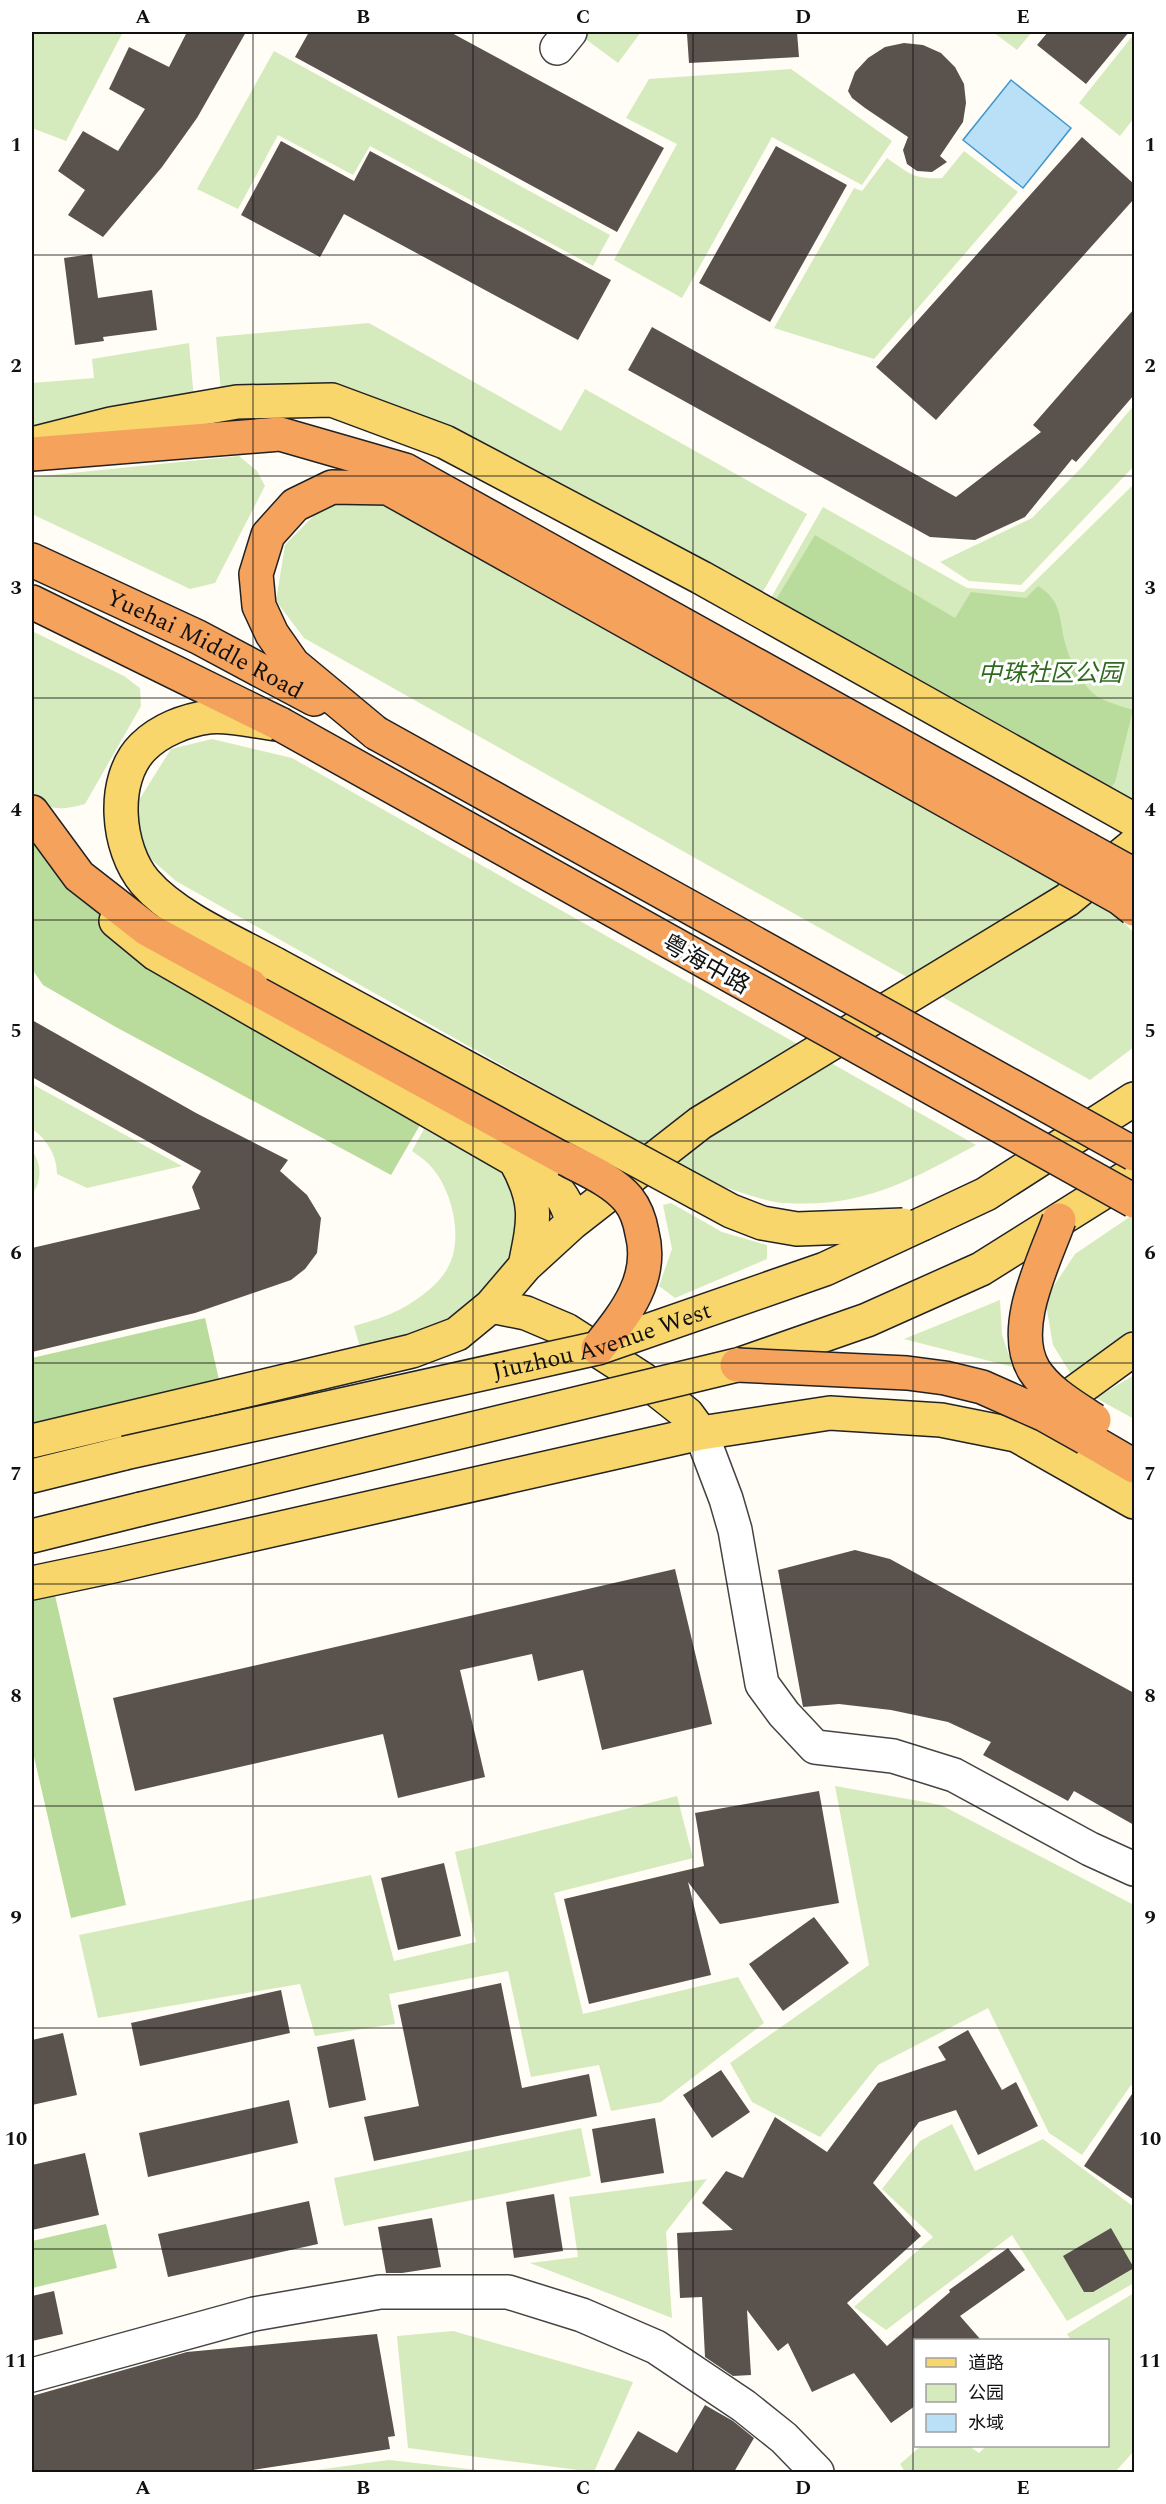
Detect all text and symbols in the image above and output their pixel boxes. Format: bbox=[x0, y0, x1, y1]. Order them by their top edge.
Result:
text: A bbox=[135, 2, 151, 32]
text: B bbox=[356, 2, 370, 32]
text: C bbox=[576, 2, 590, 32]
text: D bbox=[795, 2, 811, 32]
text: E bbox=[1016, 2, 1030, 32]
text: 1 bbox=[10, 130, 22, 160]
text: 1 bbox=[1144, 130, 1156, 160]
text: 2 bbox=[10, 351, 22, 381]
text: 2 bbox=[1144, 351, 1156, 381]
text: 3 bbox=[10, 573, 22, 603]
text: 3 bbox=[1144, 573, 1156, 603]
street label: Yuehai Middle Road bbox=[100, 580, 309, 709]
park label: 中珠社区公园 bbox=[978, 656, 1125, 692]
text: 4 bbox=[10, 795, 22, 825]
text: 4 bbox=[1144, 795, 1156, 825]
street label: 粤海中路 bbox=[655, 926, 756, 1004]
text: 5 bbox=[10, 1016, 22, 1046]
text: 5 bbox=[1144, 1016, 1156, 1046]
text: 6 bbox=[10, 1238, 22, 1268]
text: 6 bbox=[1144, 1238, 1156, 1268]
street label: Jiuzhou Avenue West bbox=[489, 1293, 716, 1390]
text: 7 bbox=[10, 1459, 22, 1489]
text: 7 bbox=[1144, 1459, 1156, 1489]
text: 8 bbox=[10, 1681, 22, 1711]
text: 8 bbox=[1144, 1681, 1156, 1711]
text: 9 bbox=[10, 1903, 22, 1933]
text: 9 bbox=[1144, 1903, 1156, 1933]
text: 10 bbox=[5, 2124, 27, 2154]
text: 10 bbox=[1139, 2124, 1161, 2154]
legend bbox=[914, 2339, 1109, 2447]
text: 11 bbox=[5, 2346, 27, 2376]
text: 11 bbox=[1139, 2346, 1161, 2376]
text: 道路 bbox=[968, 2350, 1004, 2377]
text: 公园 bbox=[968, 2380, 1004, 2407]
text: 水域 bbox=[968, 2410, 1004, 2437]
text: A bbox=[135, 2473, 151, 2503]
text: B bbox=[356, 2473, 370, 2503]
text: C bbox=[576, 2473, 590, 2503]
text: D bbox=[795, 2473, 811, 2503]
text: E bbox=[1016, 2473, 1030, 2503]

